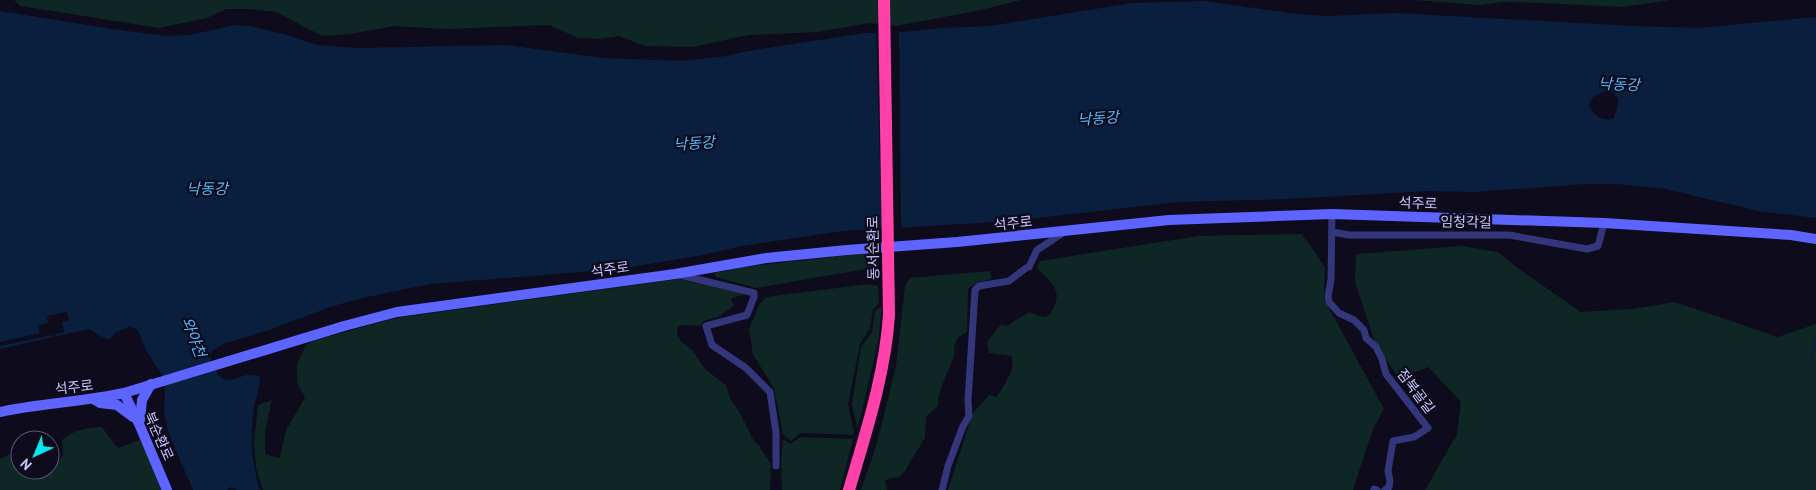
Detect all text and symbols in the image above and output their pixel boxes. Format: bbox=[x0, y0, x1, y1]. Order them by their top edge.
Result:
water label: 낙동강 bbox=[1598, 74, 1642, 94]
water label: 낙동강 bbox=[1077, 107, 1122, 129]
water label: 낙동강 bbox=[673, 132, 718, 154]
water label: 낙동강 bbox=[186, 179, 230, 198]
street label: 석주로 bbox=[1398, 193, 1438, 213]
street label: 석주로 bbox=[993, 212, 1033, 234]
street label: 임청각길 bbox=[1440, 213, 1492, 231]
street label: 동서순환로 bbox=[863, 216, 883, 280]
street label: 석주로 bbox=[590, 257, 631, 281]
water label: 와야천 bbox=[178, 314, 211, 362]
street label: 점북골길 bbox=[1393, 365, 1439, 417]
street label: 석주로 bbox=[54, 376, 94, 398]
street label: 북순환로 bbox=[140, 409, 178, 463]
north arrow bbox=[10, 430, 60, 480]
text: N bbox=[16, 455, 36, 474]

